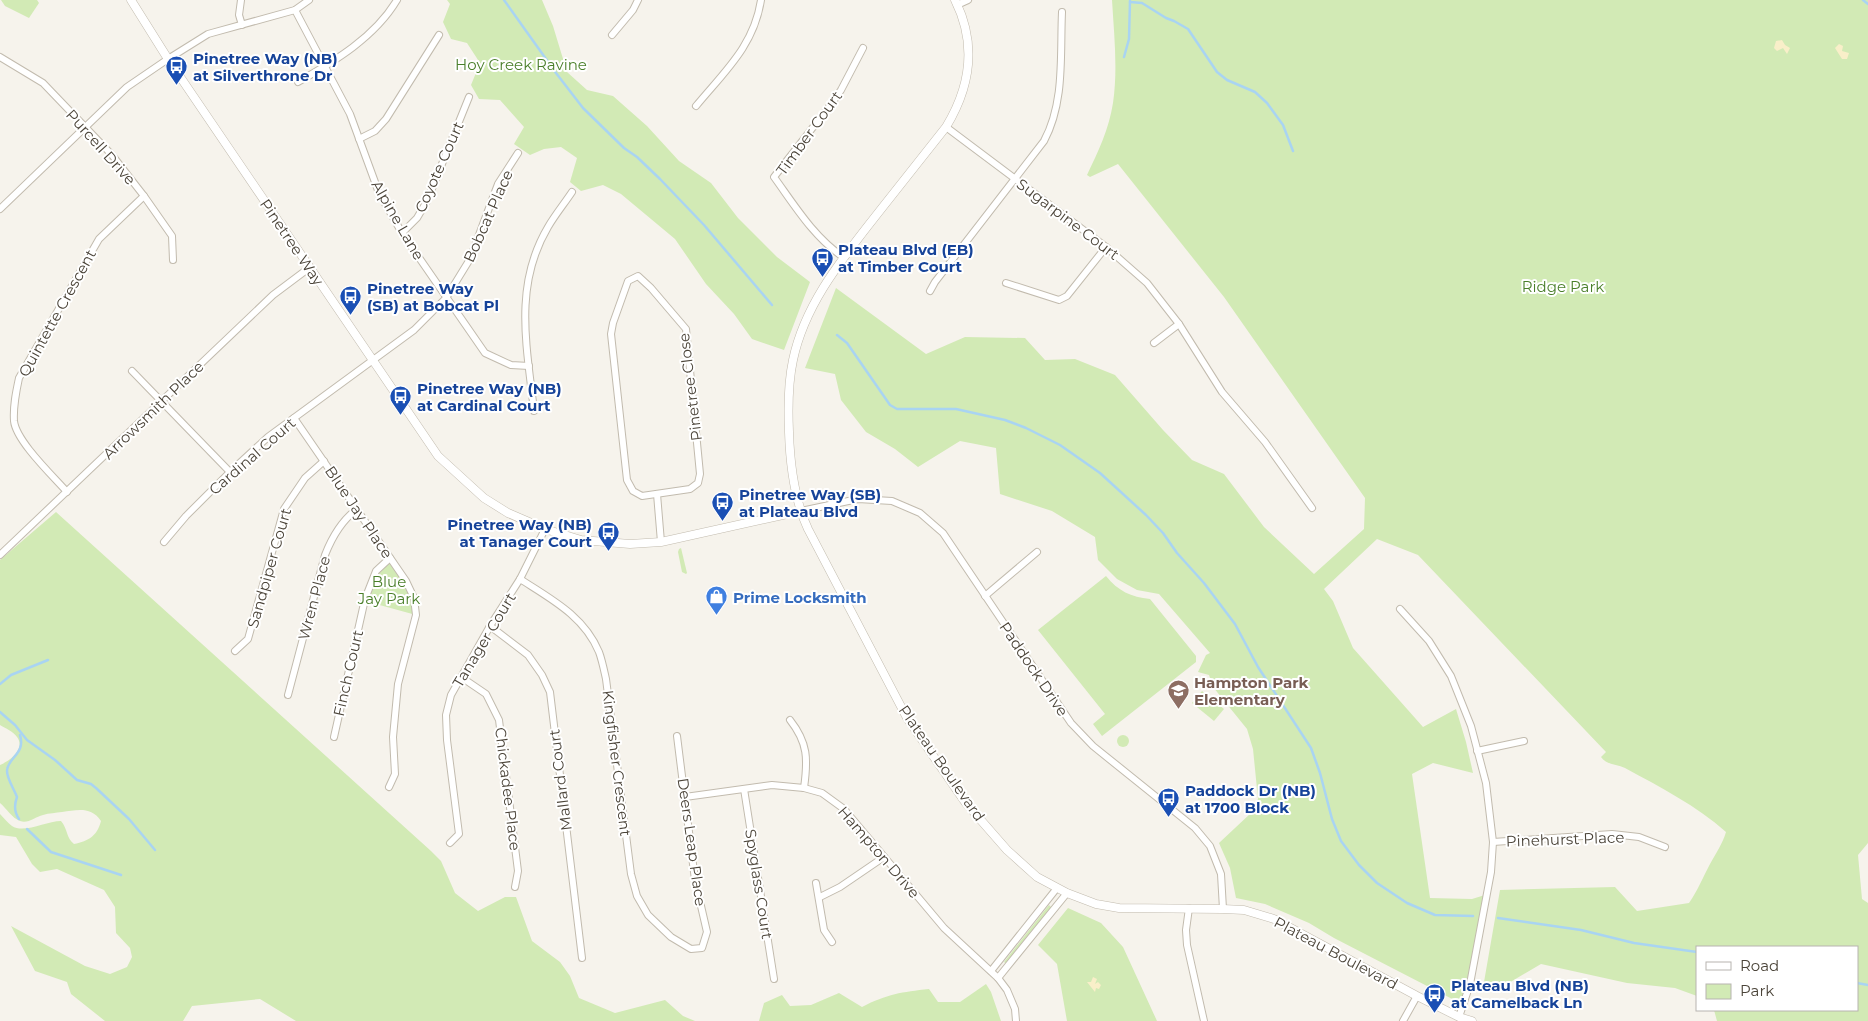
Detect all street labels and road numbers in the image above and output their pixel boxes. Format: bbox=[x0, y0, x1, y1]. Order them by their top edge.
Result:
street label: Timber Court bbox=[772, 87, 846, 179]
street label: Purcell Drive bbox=[62, 105, 140, 189]
street label: Coyote Court bbox=[410, 119, 468, 215]
street label: Bobcat Place bbox=[459, 167, 517, 265]
street label: Sugarpine Court bbox=[1013, 174, 1123, 264]
street label: Alpine Lane bbox=[368, 177, 428, 263]
street label: Pinetree Way bbox=[256, 195, 328, 290]
street label: Quintette Crescent bbox=[14, 246, 100, 380]
street label: Pinetree Close bbox=[674, 332, 706, 442]
street label: Arrowsmith Place bbox=[99, 357, 207, 463]
street label: Cardinal Court bbox=[205, 413, 299, 499]
street label: Blue Jay Place bbox=[321, 462, 397, 562]
street label: Sandpiper Court bbox=[243, 506, 295, 630]
street label: Wren Place bbox=[294, 554, 334, 642]
street label: Tanager Court bbox=[448, 589, 520, 691]
street label: Paddock Drive bbox=[995, 618, 1073, 720]
street label: Finch Court bbox=[329, 628, 367, 718]
street label: Kingfisher Crescent bbox=[599, 689, 635, 837]
street label: Plateau Boulevard bbox=[895, 701, 989, 825]
street label: Chickadee Place bbox=[491, 726, 525, 852]
street label: Mallard Court bbox=[544, 728, 576, 832]
street label: Deers Leap Place bbox=[674, 777, 710, 907]
street label: Hampton Drive bbox=[834, 802, 924, 902]
street label: Pinehurst Place bbox=[1505, 827, 1625, 851]
street label: Spyglass Court bbox=[741, 828, 777, 940]
street label: Plateau Boulevard bbox=[1271, 912, 1401, 994]

